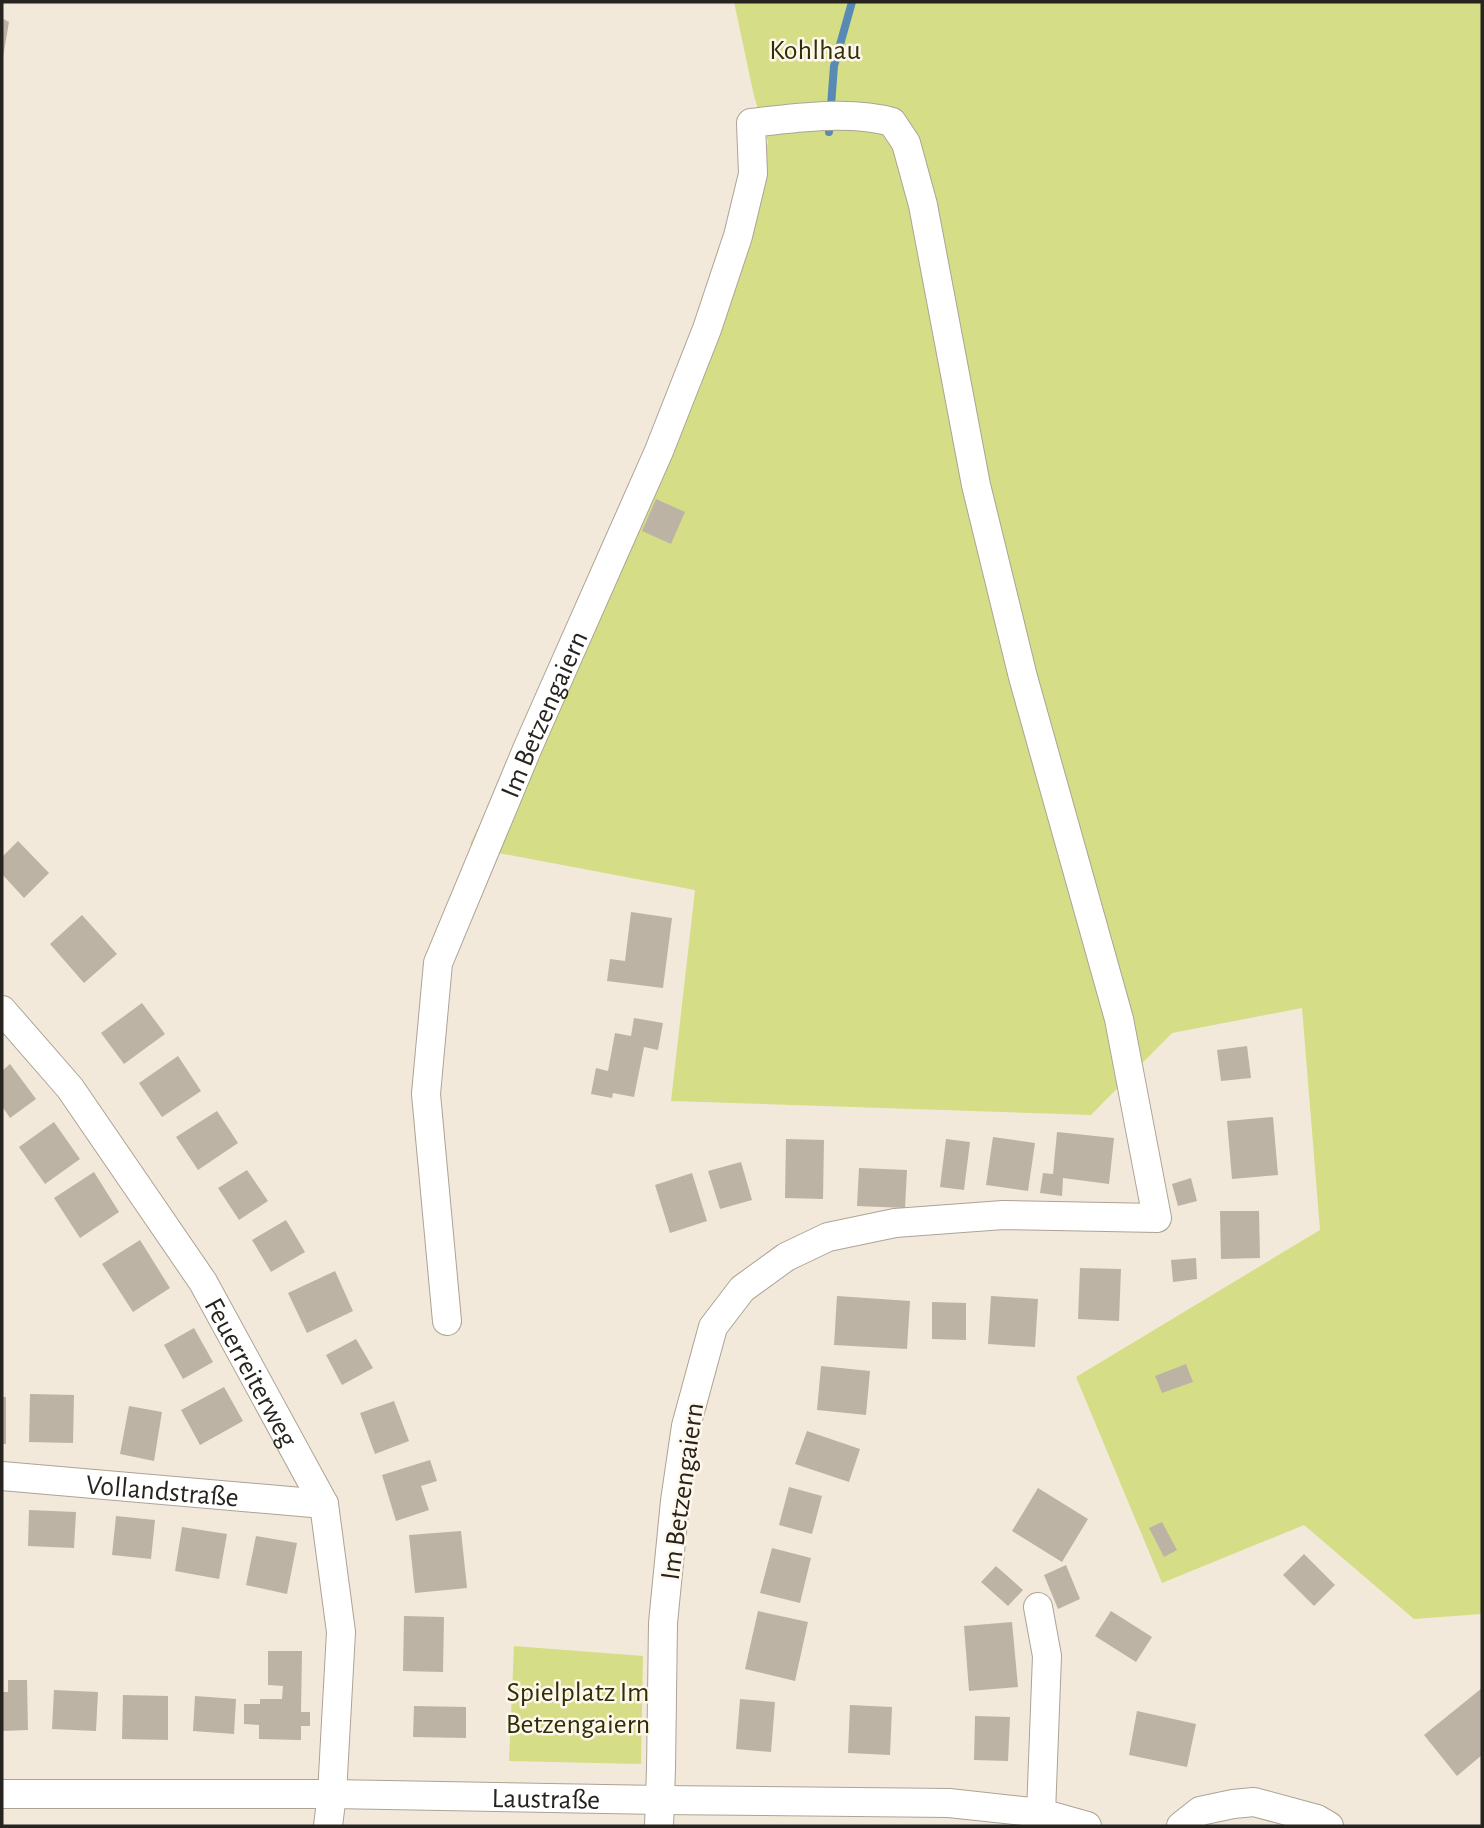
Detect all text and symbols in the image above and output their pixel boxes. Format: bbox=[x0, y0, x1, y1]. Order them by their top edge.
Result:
park label: Kohlhau bbox=[769, 37, 861, 65]
street label: Im Betzengaiern bbox=[497, 627, 594, 802]
street label: Feuerreiterweg bbox=[199, 1294, 302, 1452]
street label: Im Betzengaiern bbox=[657, 1401, 709, 1582]
street label: Vollandstraße bbox=[85, 1471, 240, 1513]
park label: Spielplatz Im Betzengaiern bbox=[506, 1679, 650, 1739]
street label: Laustraße bbox=[492, 1785, 600, 1815]

